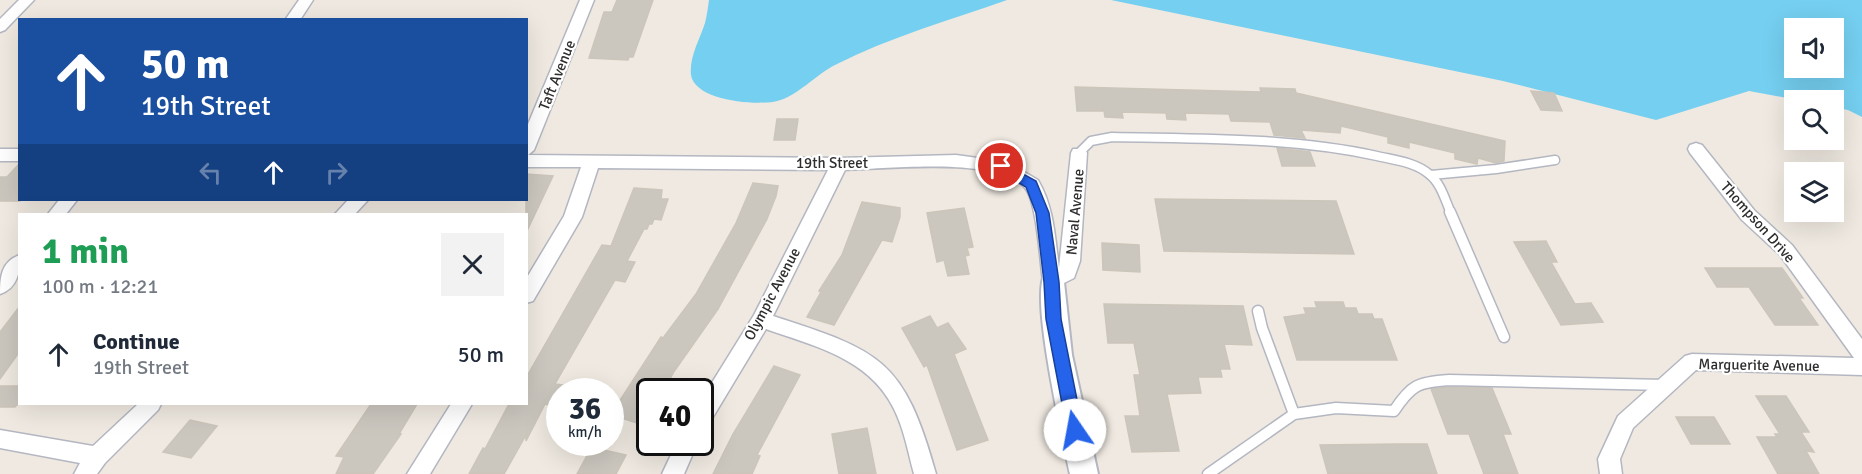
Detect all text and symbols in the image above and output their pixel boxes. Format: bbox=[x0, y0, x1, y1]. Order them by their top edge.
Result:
map controls bbox=[1784, 18, 1844, 222]
button: sound bbox=[1784, 18, 1844, 78]
street label: Taft Avenue bbox=[535, 37, 579, 113]
text: 50 m bbox=[141, 39, 230, 90]
icon: ahead bbox=[42, 42, 120, 120]
text: 19th Street bbox=[141, 90, 271, 123]
button: search bbox=[1784, 90, 1844, 150]
pin bbox=[975, 140, 1026, 191]
icon: arrive bbox=[984, 149, 1017, 182]
street label: 19th Street bbox=[796, 154, 868, 172]
icon: left bbox=[194, 156, 227, 189]
icon: ahead bbox=[257, 156, 290, 189]
icon: right bbox=[320, 156, 353, 189]
button: layers bbox=[1784, 162, 1844, 222]
street label: Naval Avenue bbox=[1062, 168, 1088, 256]
street label: Thompson Drive bbox=[1717, 178, 1799, 266]
text: 1 min bbox=[42, 229, 129, 274]
button: close bbox=[441, 233, 504, 296]
street label: Olympic Avenue bbox=[740, 245, 804, 343]
text: 100 m · 12:21 bbox=[42, 274, 158, 299]
text: Continue bbox=[93, 328, 180, 355]
icon: ahead bbox=[42, 338, 75, 371]
text: 50 m bbox=[458, 341, 504, 368]
text: 19th Street bbox=[93, 355, 189, 380]
street label: Marguerite Avenue bbox=[1698, 355, 1820, 375]
speed limit sign: 40 bbox=[636, 378, 714, 456]
text: 36 bbox=[569, 391, 601, 428]
position arrow bbox=[1043, 398, 1107, 462]
text: km/h bbox=[568, 423, 602, 441]

